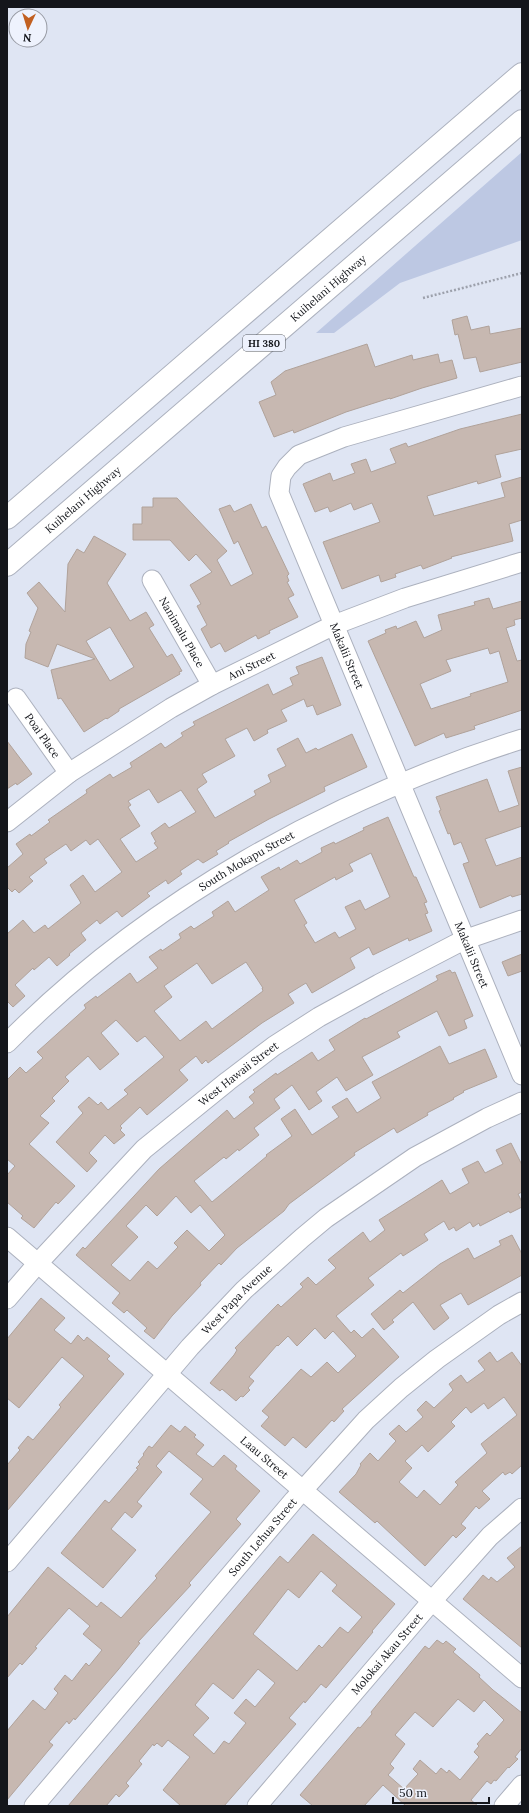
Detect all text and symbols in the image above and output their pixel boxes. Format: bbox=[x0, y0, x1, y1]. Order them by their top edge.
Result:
north arrow bbox=[8, 8, 48, 48]
text: N bbox=[22, 31, 32, 45]
street label: Kuihelani Highway bbox=[287, 251, 369, 325]
road number: HI 380 bbox=[243, 335, 285, 351]
street label: Kuihelani Highway bbox=[42, 463, 124, 536]
street label: Nanimalu Place bbox=[156, 594, 207, 670]
street label: Makalii Street bbox=[327, 621, 367, 692]
street label: Ani Street bbox=[225, 648, 278, 684]
street label: Poai Place bbox=[22, 710, 63, 761]
street label: South Mokapu Street bbox=[196, 827, 297, 894]
street label: Makalii Street bbox=[452, 919, 492, 991]
street label: West Hawaii Street bbox=[196, 1038, 282, 1109]
street label: West Papa Avenue bbox=[199, 1261, 275, 1337]
street label: Laau Street bbox=[238, 1433, 292, 1482]
street label: South Lehua Street bbox=[225, 1494, 300, 1579]
street label: Molokai Akau Street bbox=[348, 1610, 426, 1697]
scale bar bbox=[393, 1779, 489, 1805]
text: 50 m bbox=[399, 1785, 427, 1800]

